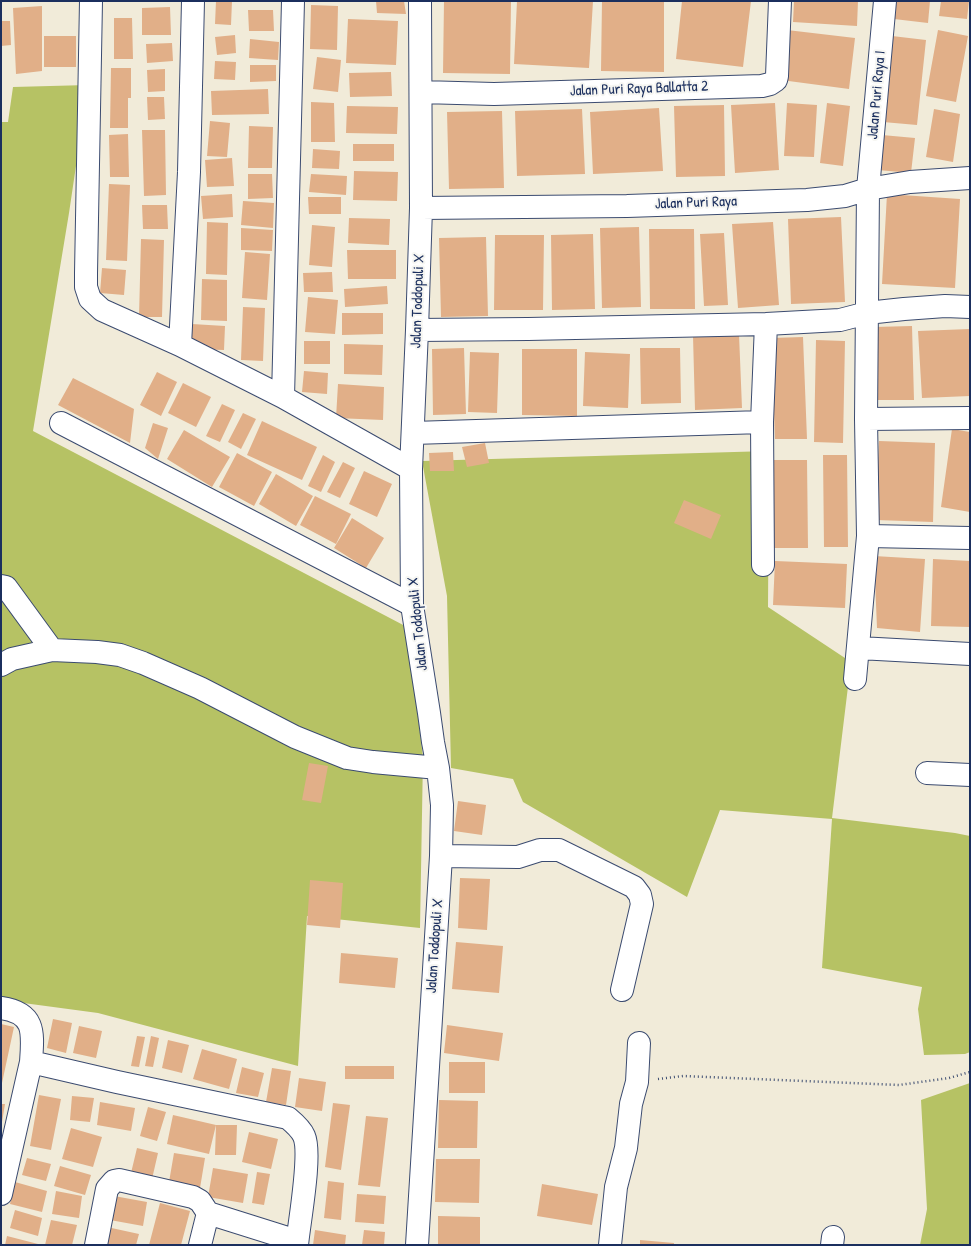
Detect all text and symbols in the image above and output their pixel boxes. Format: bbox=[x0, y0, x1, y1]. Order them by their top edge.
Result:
street label: Jalan Puri Raya I bbox=[864, 50, 890, 140]
street label: Jalan Puri Raya Ballatta 2 bbox=[570, 78, 708, 100]
street label: Jalan Puri Raya bbox=[655, 193, 737, 213]
street label: Jalan Toddopuli X bbox=[407, 253, 429, 349]
street label: Jalan Toddopuli X bbox=[404, 576, 432, 672]
street label: Jalan Toddopuli X bbox=[423, 898, 447, 994]

